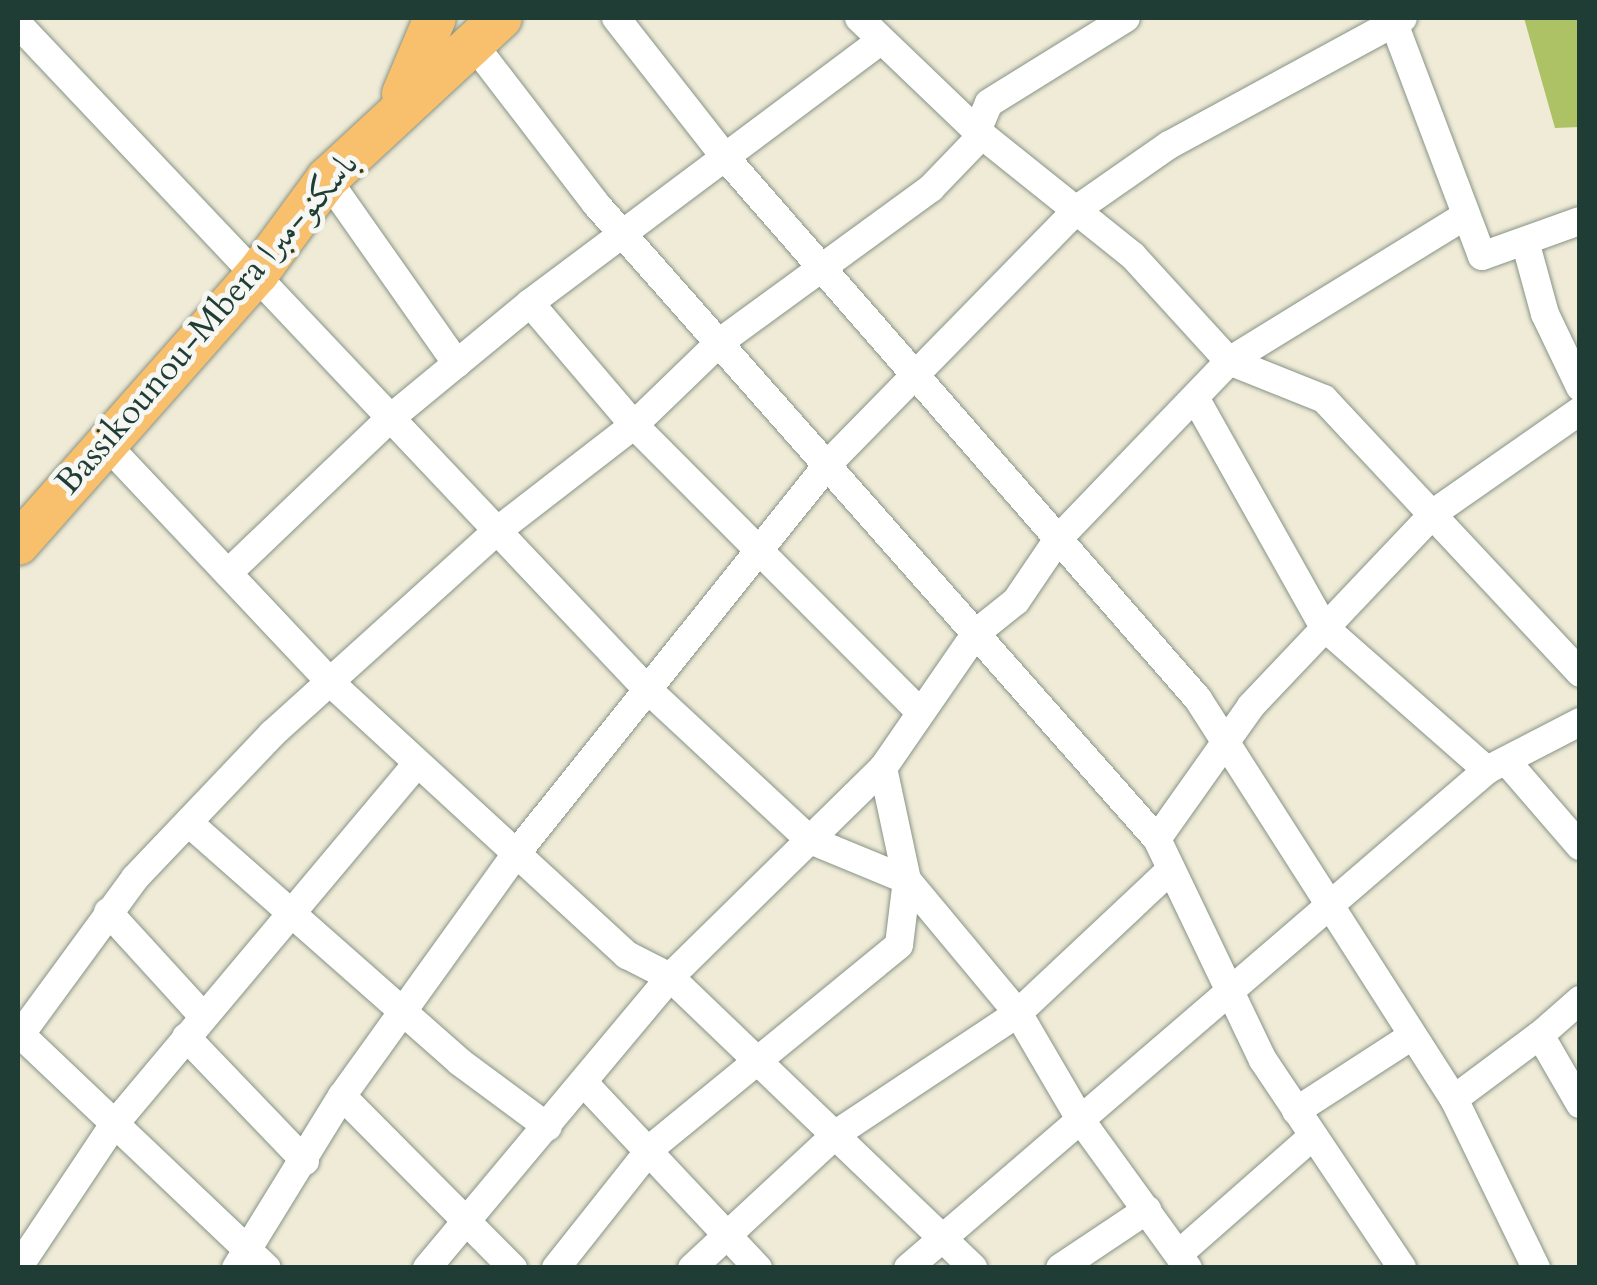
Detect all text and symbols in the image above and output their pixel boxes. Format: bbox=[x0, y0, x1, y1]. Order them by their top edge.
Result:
street label: Bassikounou-Mbera باسكنو-مبرا bbox=[47, 143, 367, 503]

